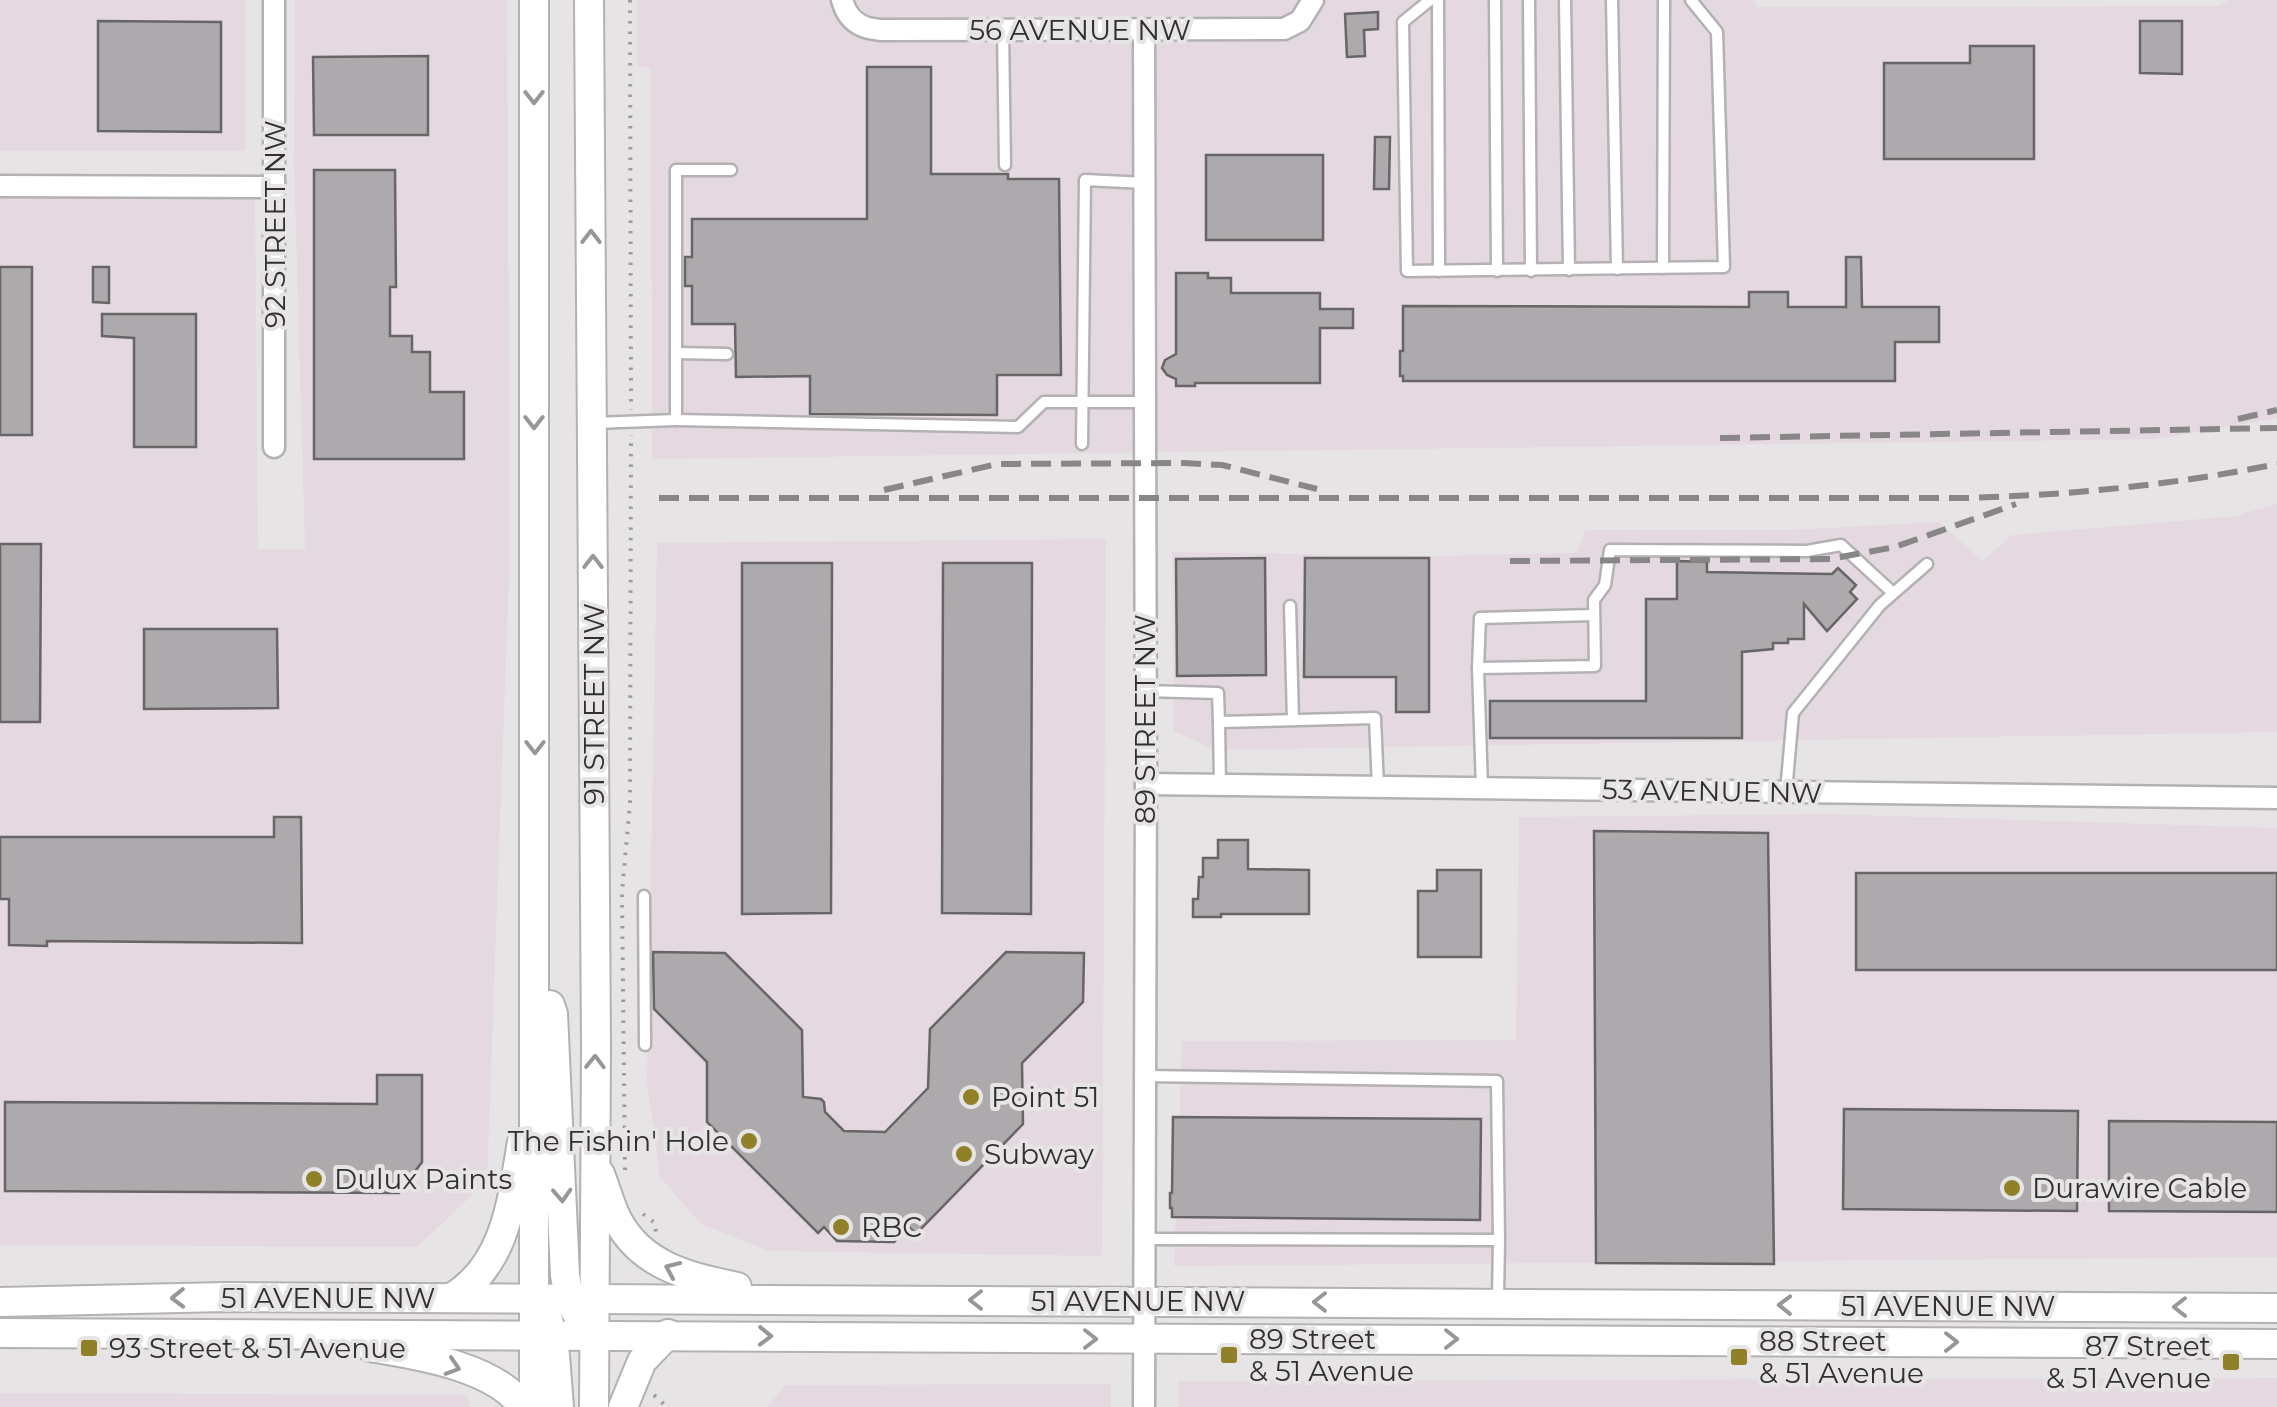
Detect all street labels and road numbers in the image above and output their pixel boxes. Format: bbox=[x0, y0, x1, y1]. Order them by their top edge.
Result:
street label: 56 AVENUE NW bbox=[969, 13, 1191, 47]
street label: 92 STREET NW bbox=[258, 120, 292, 328]
street label: 91 STREET NW bbox=[577, 603, 611, 805]
street label: 89 STREET NW bbox=[1128, 614, 1162, 824]
street label: 53 AVENUE NW bbox=[1602, 772, 1822, 810]
street label: 51 AVENUE NW bbox=[221, 1281, 435, 1315]
street label: 51 AVENUE NW bbox=[1031, 1284, 1245, 1318]
street label: 51 AVENUE NW bbox=[1841, 1289, 2055, 1323]

